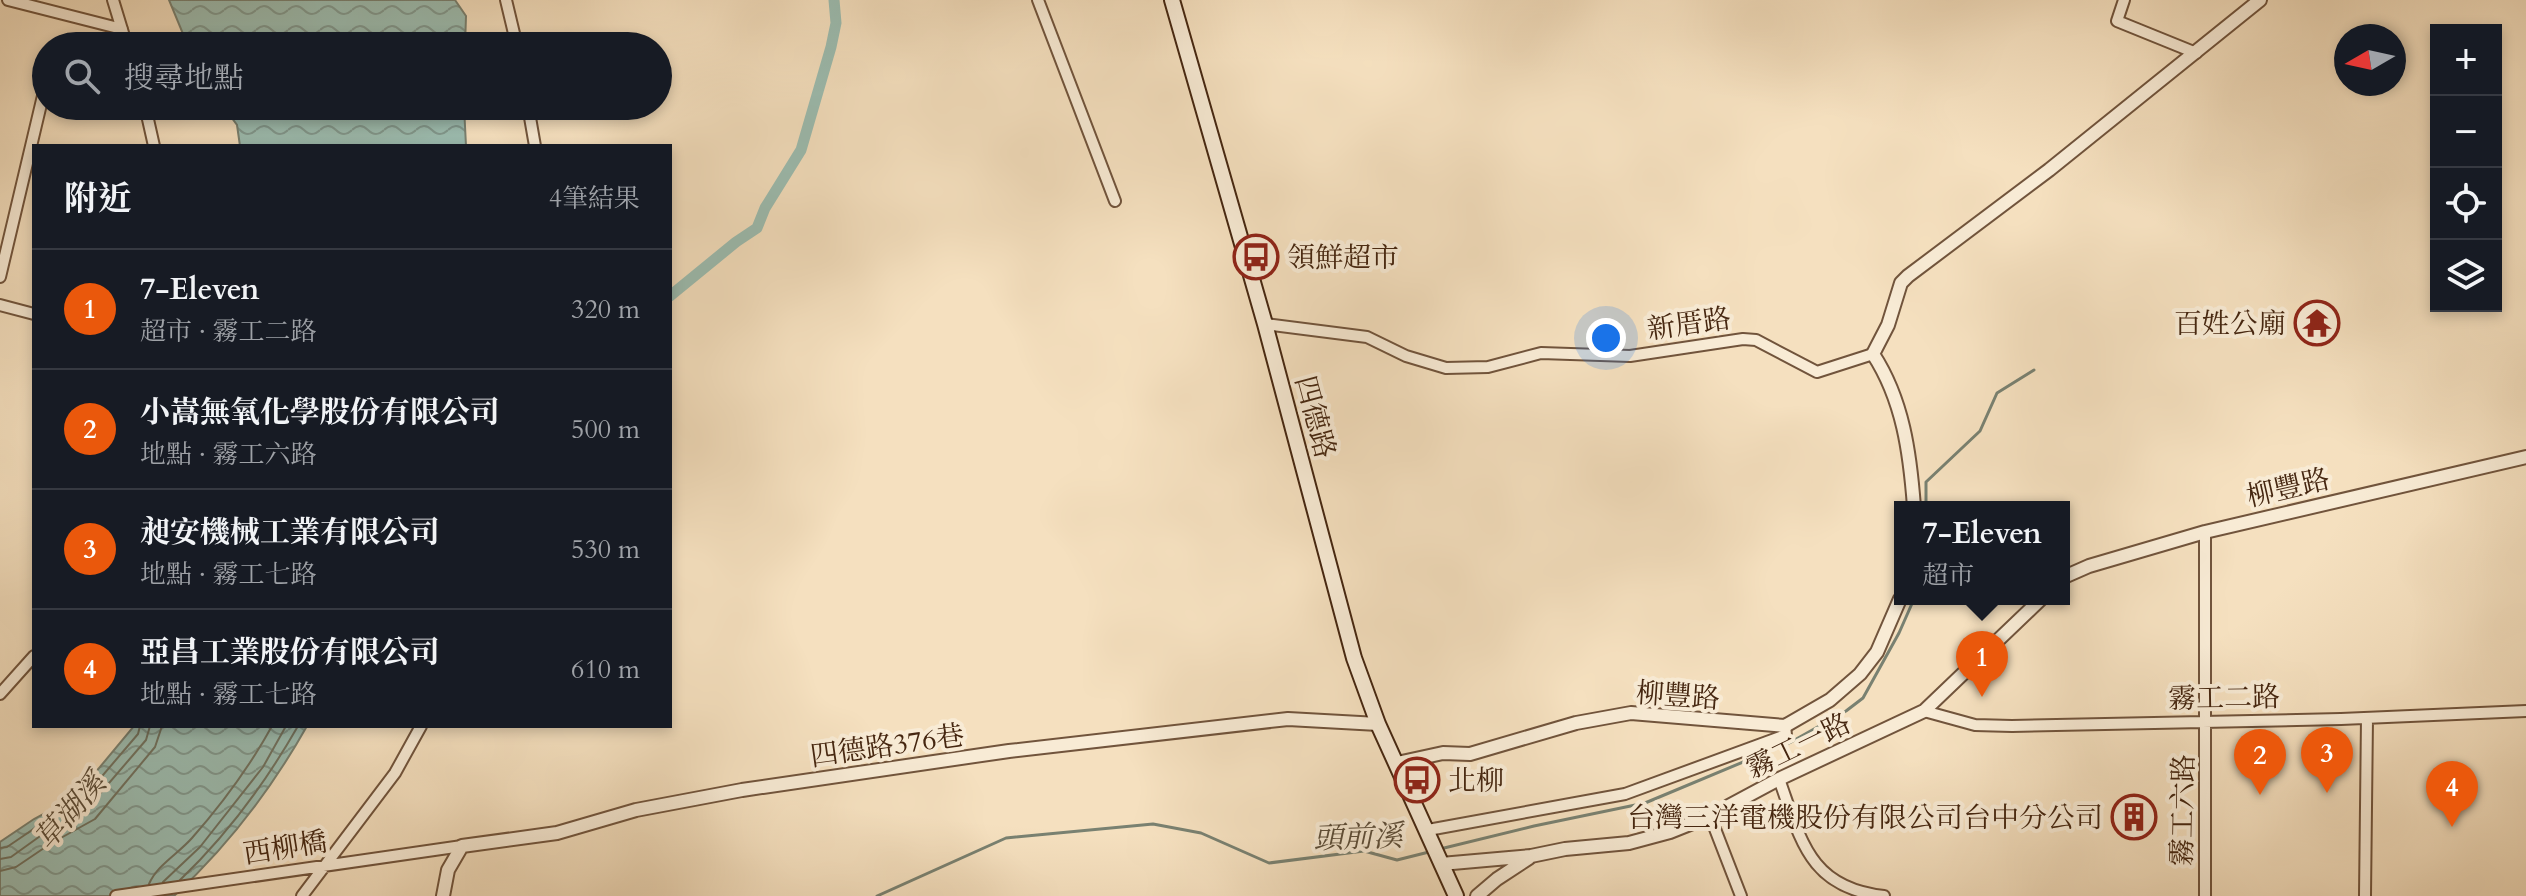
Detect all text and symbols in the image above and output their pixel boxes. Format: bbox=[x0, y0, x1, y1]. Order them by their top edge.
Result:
north arrow bbox=[2334, 24, 2406, 96]
map controls bbox=[2430, 24, 2502, 312]
button: + bbox=[2430, 24, 2502, 96]
search box bbox=[32, 32, 672, 120]
icon: search bbox=[60, 54, 104, 98]
text: 搜尋地點 bbox=[124, 58, 244, 99]
button: − bbox=[2430, 96, 2502, 168]
button: locate bbox=[2430, 168, 2502, 240]
text: 附近 bbox=[64, 176, 132, 222]
text: 4筆結果 bbox=[549, 181, 640, 216]
bus stop icon: 領鮮超市 bbox=[1232, 233, 1280, 281]
place label: 領鮮超市 bbox=[1287, 239, 1399, 277]
button: layers bbox=[2430, 240, 2502, 312]
text: 7-Eleven bbox=[140, 269, 259, 310]
text: 1 bbox=[83, 292, 97, 327]
text: 320 m bbox=[571, 292, 640, 327]
street label: 新厝路 bbox=[1645, 299, 1733, 349]
temple icon: 百姓公廟 bbox=[2293, 299, 2341, 347]
place label: 百姓公廟 bbox=[2174, 305, 2286, 343]
text: 超市 · 霧工二路 bbox=[140, 314, 317, 349]
your location bbox=[1586, 318, 1626, 358]
street label: 四德路 bbox=[1286, 372, 1344, 463]
text: 小嵩無氧化學股份有限公司 bbox=[140, 392, 500, 433]
text: 2 bbox=[83, 412, 97, 447]
text: 500 m bbox=[571, 412, 640, 447]
text: 地點 · 霧工六路 bbox=[140, 437, 317, 472]
street label: 柳豐路 bbox=[2243, 460, 2333, 516]
popup bbox=[1894, 501, 2070, 605]
text: 昶安機械工業有限公司 bbox=[140, 512, 440, 553]
text: 7-Eleven bbox=[1922, 513, 2042, 554]
text: 3 bbox=[83, 532, 97, 567]
text: 530 m bbox=[571, 532, 640, 567]
text: 地點 · 霧工七路 bbox=[140, 557, 317, 592]
text: 超市 bbox=[1922, 558, 1974, 593]
pin: 1 bbox=[1956, 631, 2008, 697]
text: 亞昌工業股份有限公司 bbox=[140, 632, 440, 673]
text: 4 bbox=[83, 652, 97, 687]
text: 610 m bbox=[571, 652, 640, 687]
street label: 柳豐路 bbox=[1635, 674, 1721, 718]
text: 地點 · 霧工七路 bbox=[140, 677, 317, 712]
street label: 霧工二路 bbox=[2168, 678, 2280, 718]
street label: 霧工一路 bbox=[1740, 704, 1857, 788]
street label: 四德路376巷 bbox=[808, 716, 967, 776]
pin: 3 bbox=[2301, 727, 2353, 793]
pin: 2 bbox=[2234, 729, 2286, 795]
street label: 霧工六路 bbox=[2163, 754, 2203, 866]
bus stop icon: 北柳 bbox=[1393, 756, 1441, 804]
pin: 4 bbox=[2426, 761, 2478, 827]
water label: 草湖溪 bbox=[25, 762, 117, 859]
place label: 北柳 bbox=[1448, 762, 1504, 800]
building icon: 台灣三洋電機股份有限公司台中分公司 bbox=[2110, 793, 2158, 841]
place label: 台灣三洋電機股份有限公司台中分公司 bbox=[1627, 799, 2103, 837]
water label: 頭前溪 bbox=[1312, 815, 1407, 860]
street label: 西柳橋 bbox=[241, 823, 330, 873]

